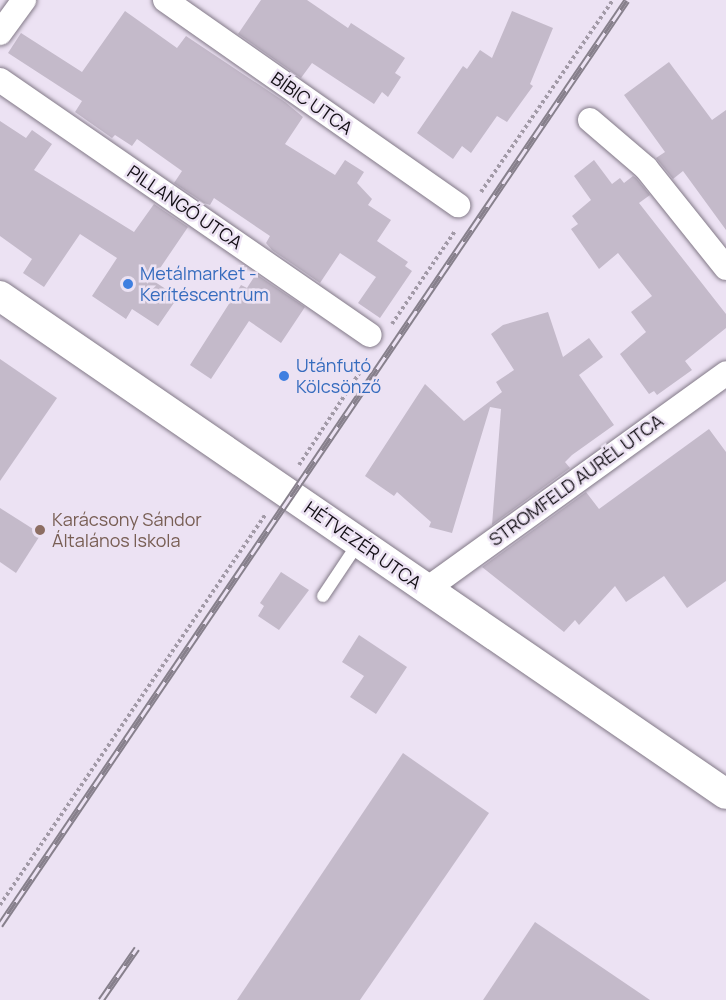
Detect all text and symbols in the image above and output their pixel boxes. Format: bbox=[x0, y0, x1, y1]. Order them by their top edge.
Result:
street label: BÍBIC UTCA bbox=[267, 67, 357, 139]
street label: PILLANGÓ UTCA bbox=[124, 161, 246, 253]
place label: Metálmarket - Kerítéscentrum bbox=[140, 263, 269, 306]
marker: Metálmarket - Kerítéscentrum bbox=[121, 277, 135, 291]
place label: Utánfutó Kölcsönző bbox=[296, 355, 381, 398]
marker: Utánfutó Kölcsönző bbox=[277, 369, 291, 383]
street label: STROMFELD AURÉL UTCA bbox=[484, 409, 668, 551]
street label: HÉTVEZÉR UTCA bbox=[300, 497, 426, 593]
place label: Karácsony Sándor Általános Iskola bbox=[52, 509, 202, 552]
marker: Karácsony Sándor Általános Iskola bbox=[33, 523, 47, 537]

